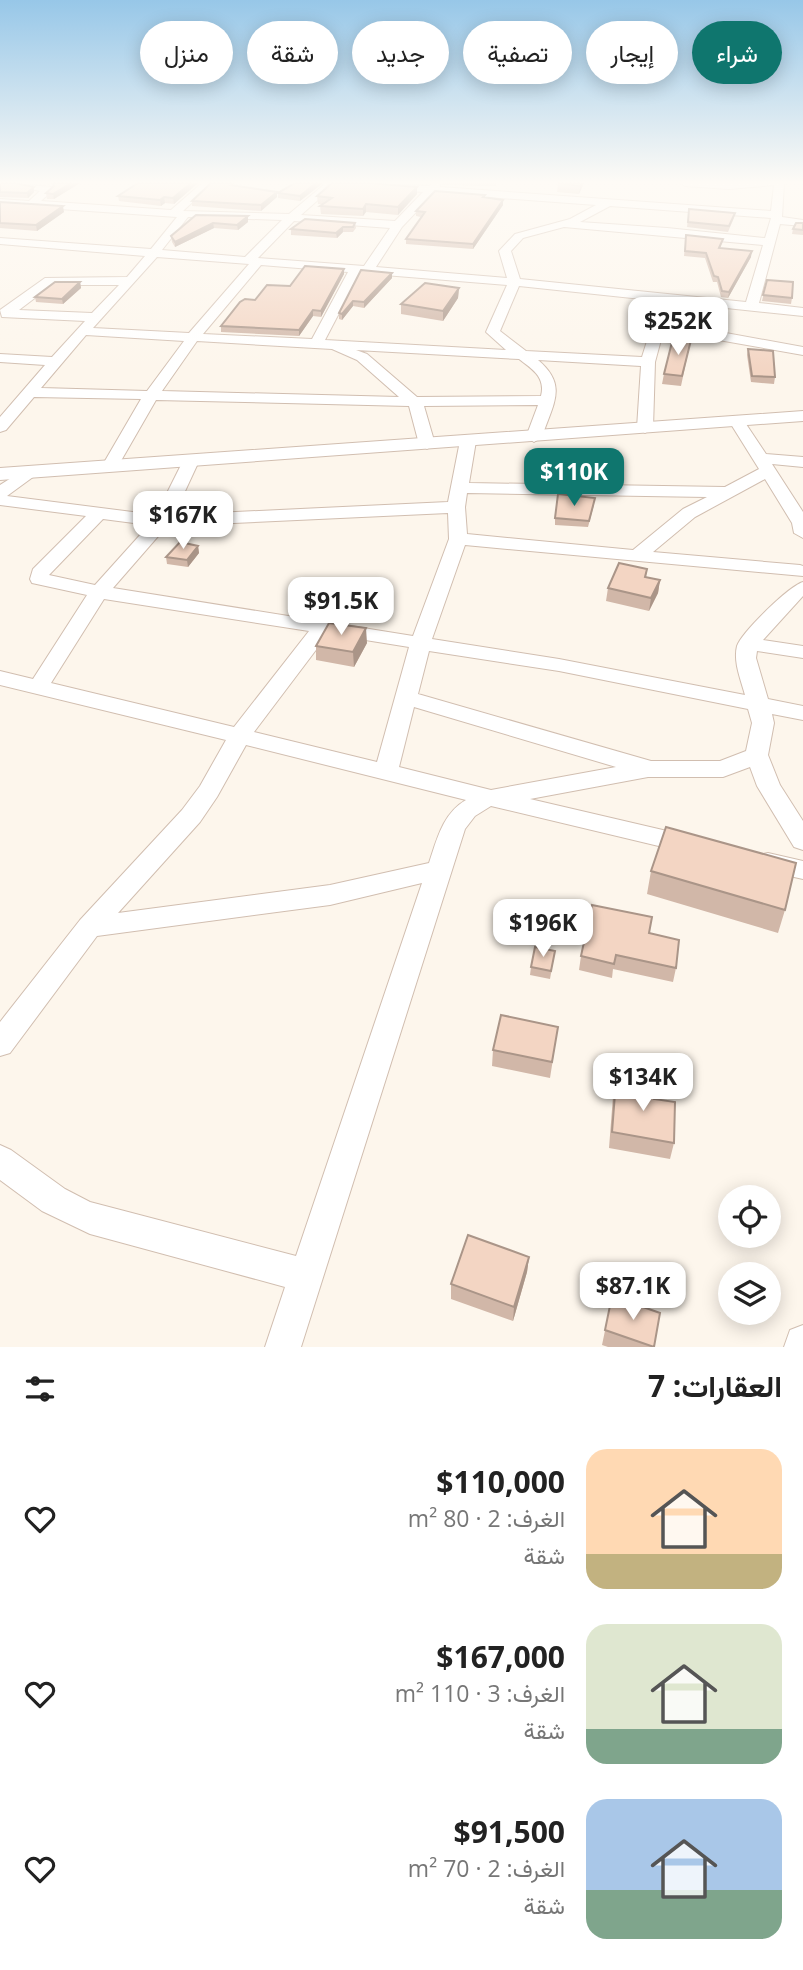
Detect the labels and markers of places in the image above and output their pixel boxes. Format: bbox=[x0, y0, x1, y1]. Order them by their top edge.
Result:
pin: $252K bbox=[629, 298, 727, 357]
pin: $110K bbox=[525, 448, 623, 508]
pin: $167K bbox=[134, 491, 232, 551]
pin: $91.5K bbox=[284, 578, 398, 637]
pin: $196K bbox=[494, 900, 592, 959]
pin: $134K bbox=[594, 1054, 692, 1113]
pin: $87.1K bbox=[576, 1262, 690, 1322]

